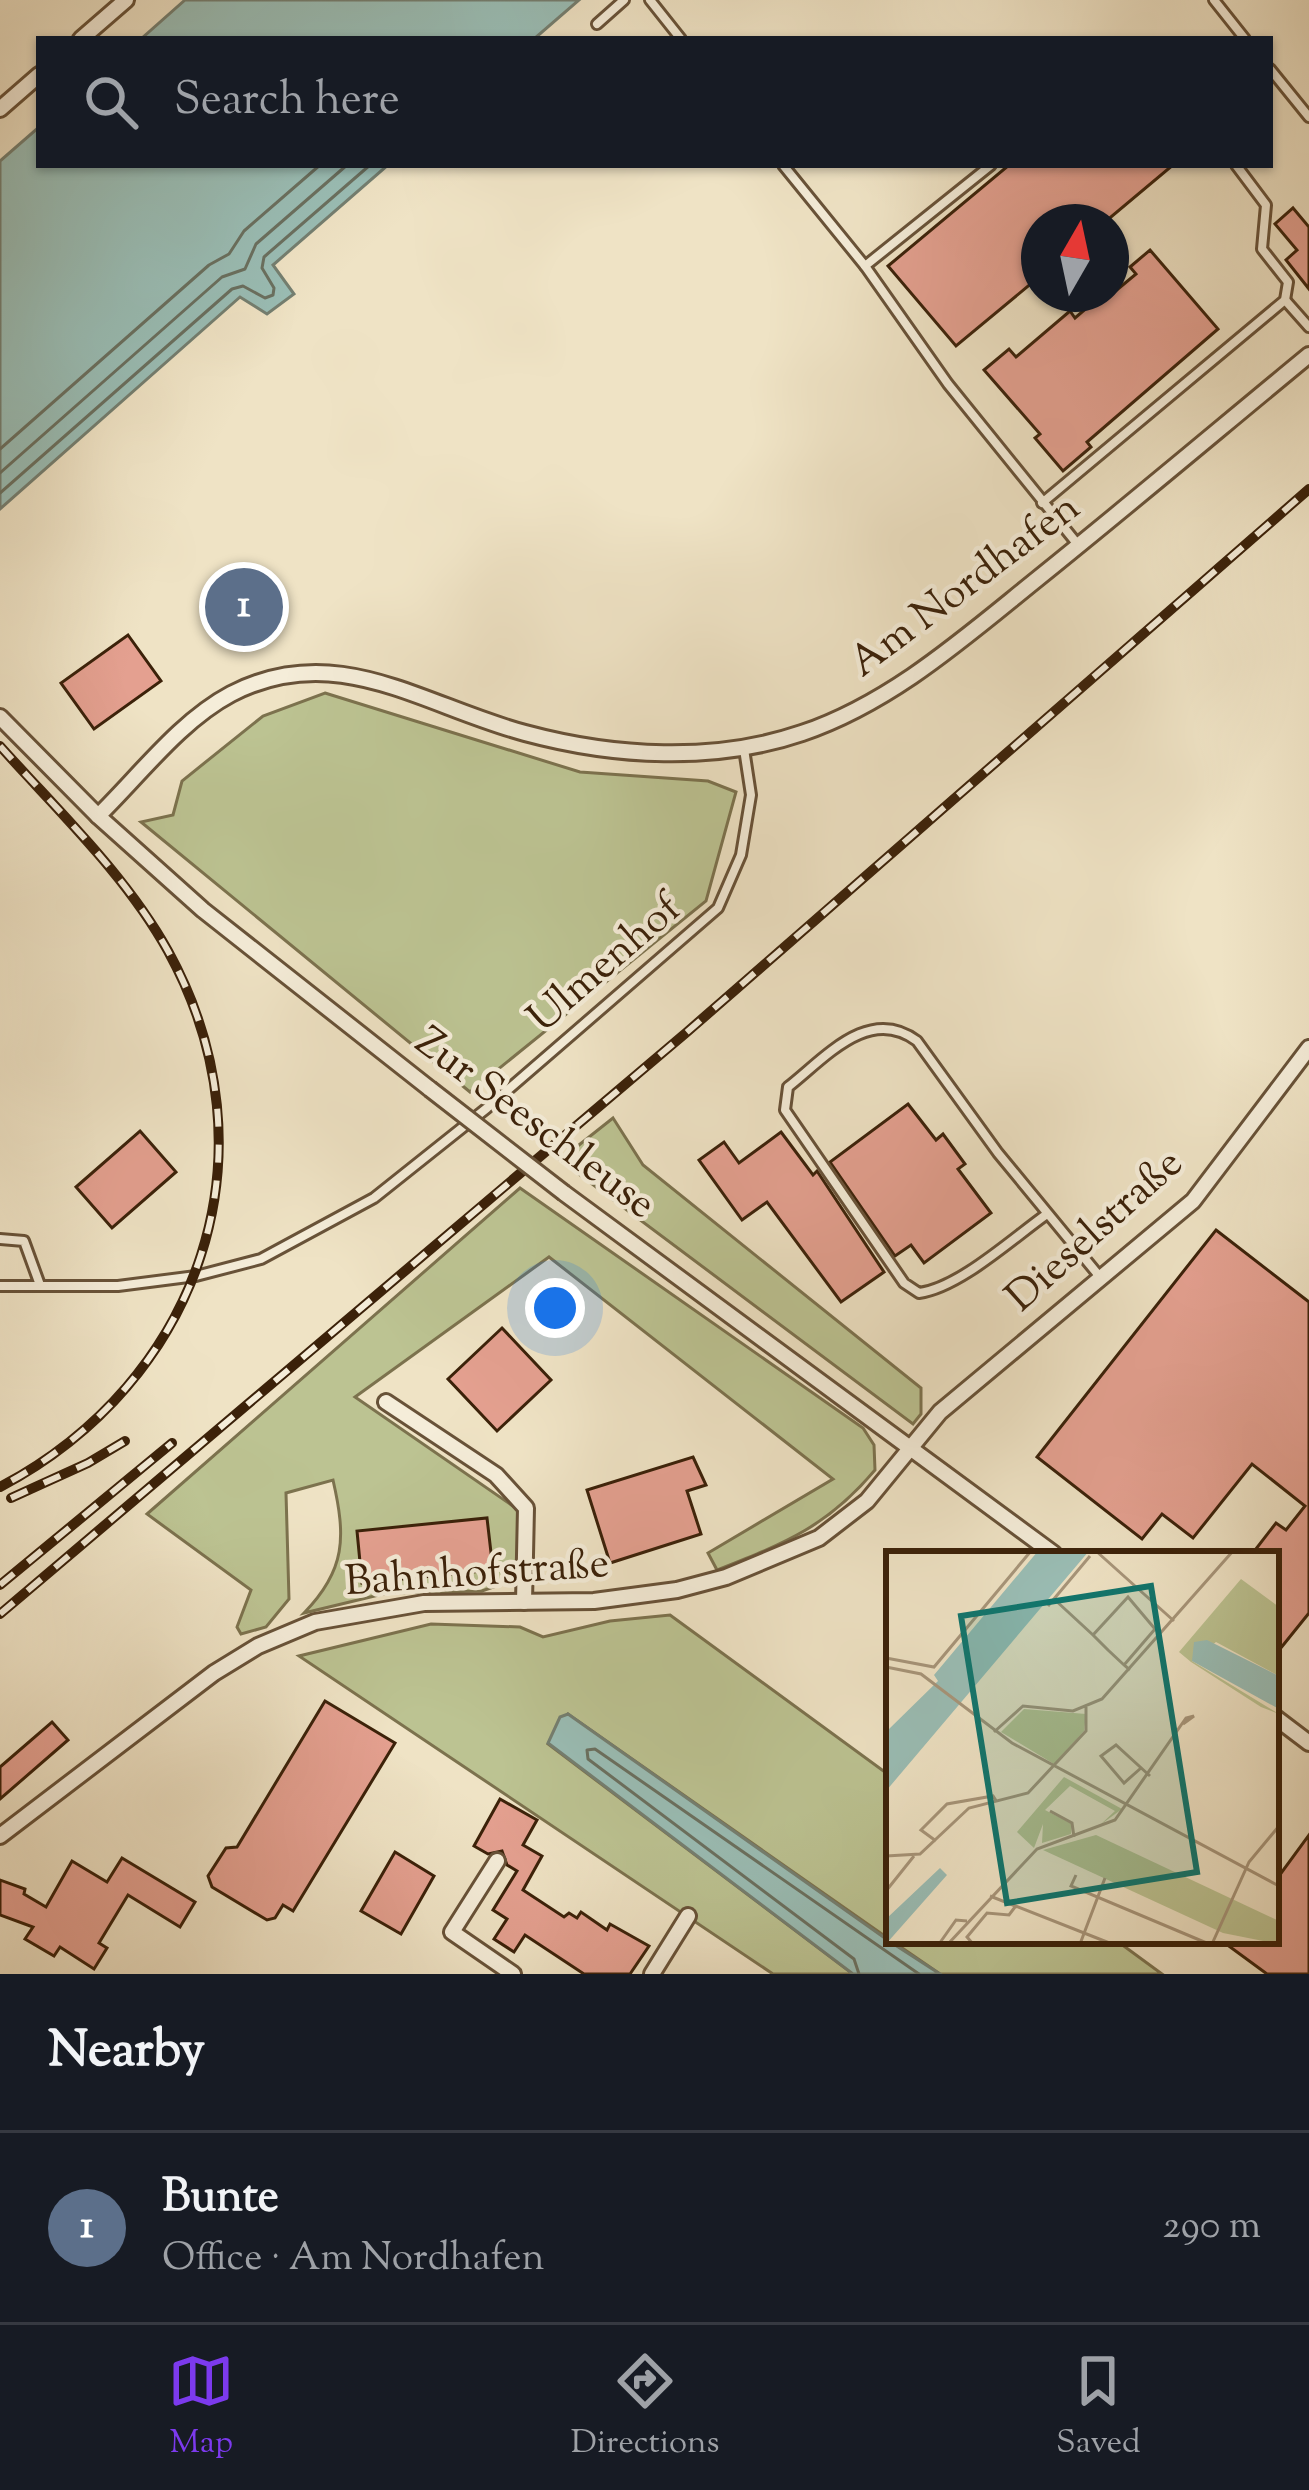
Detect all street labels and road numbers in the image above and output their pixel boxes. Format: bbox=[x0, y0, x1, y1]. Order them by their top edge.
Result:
street label: Am Nordhafen bbox=[838, 480, 1094, 694]
street label: Ulmenhof bbox=[516, 880, 698, 1049]
street label: Zur Seeschleuse bbox=[401, 1014, 667, 1236]
street label: Dieselstraße bbox=[994, 1136, 1198, 1328]
street label: Bahnhofstraße bbox=[343, 1536, 611, 1614]

